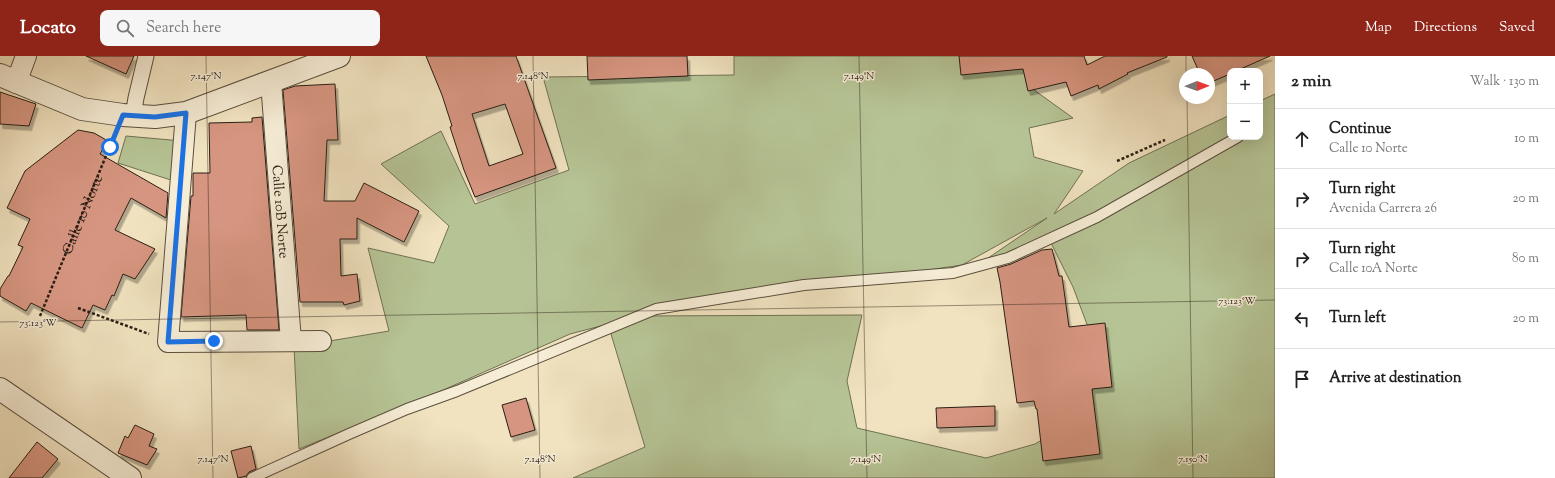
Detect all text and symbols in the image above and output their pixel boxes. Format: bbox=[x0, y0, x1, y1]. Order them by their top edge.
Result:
search box bbox=[100, 10, 380, 46]
text: Locato bbox=[20, 15, 76, 42]
icon: search bbox=[114, 17, 136, 39]
text: Search here bbox=[146, 18, 221, 39]
text: Map bbox=[1365, 18, 1392, 38]
text: Directions bbox=[1414, 18, 1477, 38]
text: Saved bbox=[1499, 18, 1535, 38]
north arrow bbox=[1179, 68, 1215, 104]
map controls bbox=[1227, 68, 1263, 140]
button: + bbox=[1227, 68, 1263, 104]
text: 7.147°N bbox=[190, 69, 222, 84]
text: 7.148°N bbox=[517, 69, 549, 84]
text: 7.149°N bbox=[844, 69, 874, 84]
text: 2 min bbox=[1291, 70, 1332, 94]
text: Walk · 130 m bbox=[1470, 73, 1539, 91]
button: − bbox=[1227, 104, 1263, 140]
text: Continue bbox=[1329, 119, 1391, 140]
icon: ahead bbox=[1291, 128, 1313, 150]
text: 10 m bbox=[1514, 130, 1539, 148]
route start bbox=[101, 138, 119, 156]
text: Calle 10 Norte bbox=[1329, 140, 1408, 158]
street label: Calle 10B Norte bbox=[265, 164, 293, 259]
street label: Calle 10 Norte bbox=[58, 172, 109, 258]
text: Turn right bbox=[1329, 179, 1395, 200]
icon: right bbox=[1291, 188, 1313, 210]
text: 20 m bbox=[1513, 190, 1539, 208]
text: Avenida Carrera 26 bbox=[1329, 200, 1437, 218]
text: Turn right bbox=[1329, 239, 1395, 260]
icon: right bbox=[1291, 248, 1313, 270]
text: 80 m bbox=[1512, 250, 1539, 268]
text: Calle 10A Norte bbox=[1329, 260, 1418, 278]
text: 73.123°W bbox=[1218, 294, 1256, 309]
icon: left bbox=[1291, 308, 1313, 330]
text: Turn left bbox=[1329, 308, 1386, 329]
text: 20 m bbox=[1513, 310, 1539, 328]
text: 73.123°W bbox=[19, 316, 57, 331]
route end bbox=[205, 332, 223, 350]
icon: arrive bbox=[1291, 368, 1313, 390]
text: Arrive at destination bbox=[1329, 368, 1462, 389]
text: 7.147°N bbox=[197, 452, 229, 467]
text: 7.148°N bbox=[524, 452, 556, 467]
text: 7.149°N bbox=[851, 452, 881, 467]
text: 7.150°N bbox=[1178, 452, 1208, 467]

